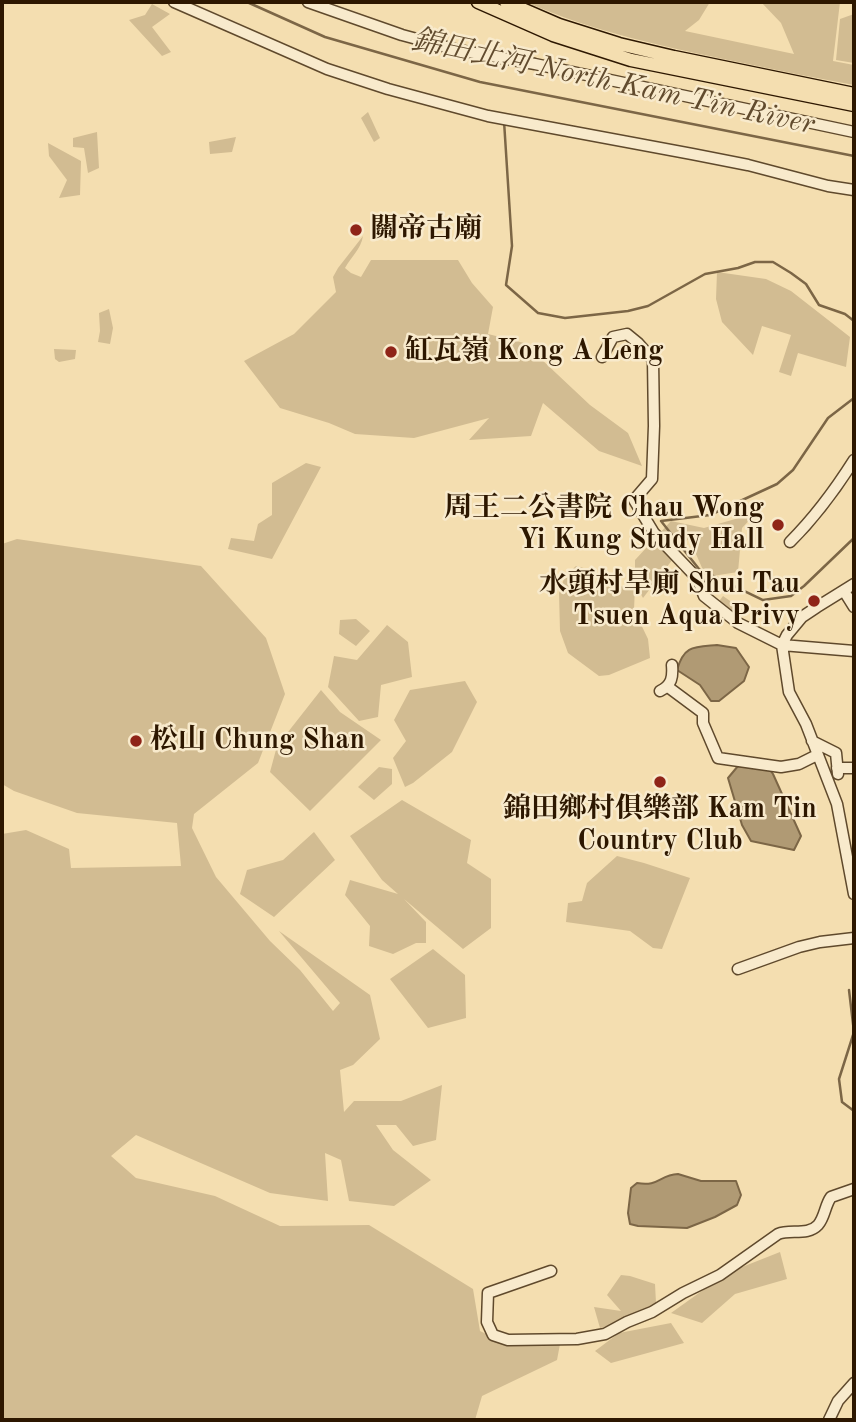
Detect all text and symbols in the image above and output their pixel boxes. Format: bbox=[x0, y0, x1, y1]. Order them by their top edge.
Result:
water label: 錦田北河 North Kam Tin River bbox=[408, 23, 818, 143]
place label: 關帝古廟 bbox=[370, 213, 482, 247]
marker: 關帝古廟 bbox=[348, 222, 364, 238]
place label: 缸瓦嶺 Kong A Leng bbox=[405, 335, 663, 369]
marker: 缸瓦嶺 Kong A Leng bbox=[383, 344, 399, 360]
place label: 周王二公書院 Chau Wong Yi Kung Study Hall bbox=[444, 492, 764, 558]
marker: 周王二公書院 Chau Wong Yi Kung Study Hall bbox=[770, 517, 786, 533]
place label: 水頭村旱廁 Shui Tau Tsuen Aqua Privy bbox=[539, 568, 800, 634]
marker: 水頭村旱廁 Shui Tau Tsuen Aqua Privy bbox=[806, 593, 822, 609]
place label: 松山 Chung Shan bbox=[150, 724, 365, 758]
marker: 松山 Chung Shan bbox=[128, 733, 144, 749]
marker: 錦田鄉村俱樂部 Kam Tin Country Club bbox=[652, 774, 668, 790]
place label: 錦田鄉村俱樂部 Kam Tin Country Club bbox=[503, 793, 817, 859]

